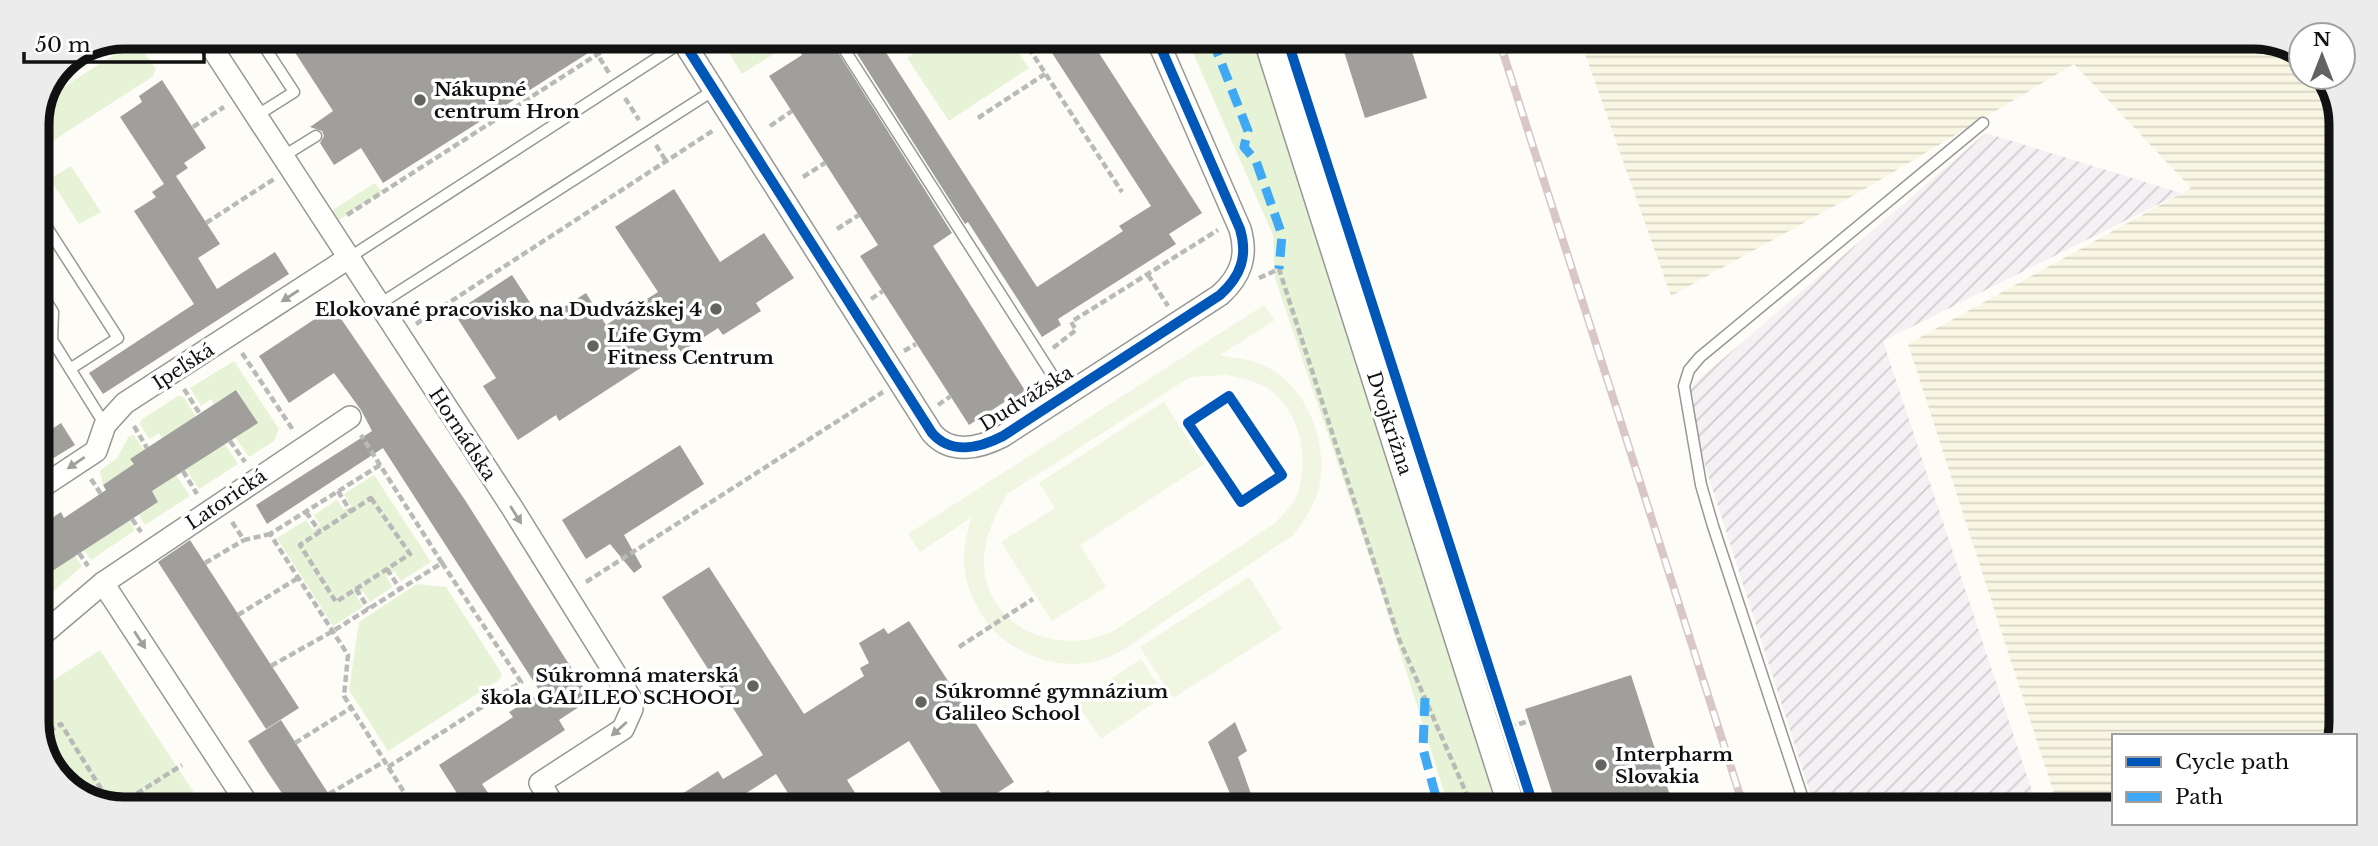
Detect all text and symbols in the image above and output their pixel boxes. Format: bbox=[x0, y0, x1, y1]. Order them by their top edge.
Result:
scale bar bbox=[24, 21, 205, 65]
north arrow bbox=[2287, 21, 2357, 91]
text: N bbox=[2313, 28, 2331, 51]
text: 50 m bbox=[35, 32, 91, 58]
place label: Nákupné centrum Hron bbox=[434, 78, 580, 123]
marker: Nákupné centrum Hron bbox=[412, 92, 428, 108]
one-way arrow bbox=[280, 290, 299, 303]
place label: Elokované pracovisko na Dudvážskej 4 bbox=[315, 298, 702, 321]
marker: Elokované pracovisko na Dudvážskej 4 bbox=[708, 301, 724, 317]
place label: Life Gym Fitness Centrum bbox=[607, 324, 774, 369]
street label: Ipeľská bbox=[148, 338, 219, 395]
marker: Life Gym Fitness Centrum bbox=[585, 338, 601, 354]
street label: Dudvážska bbox=[975, 360, 1078, 436]
street label: Dvojkrížna bbox=[1362, 368, 1417, 478]
street label: Hornádska bbox=[424, 384, 501, 485]
one-way arrow bbox=[67, 457, 86, 470]
street label: Latorická bbox=[182, 464, 271, 535]
one-way arrow bbox=[510, 506, 523, 525]
one-way arrow bbox=[133, 630, 146, 649]
place label: Súkromná materská škola GALILEO SCHOOL bbox=[481, 664, 740, 709]
marker: Súkromná materská škola GALILEO SCHOOL bbox=[745, 678, 761, 694]
place label: Súkromné gymnázium Galileo School bbox=[935, 680, 1168, 725]
marker: Súkromné gymnázium Galileo School bbox=[913, 694, 929, 710]
one-way arrow bbox=[610, 721, 628, 737]
legend bbox=[2112, 734, 2357, 825]
place label: Interpharm Slovakia bbox=[1615, 743, 1733, 788]
text: Cycle path bbox=[2175, 749, 2289, 775]
marker: Interpharm Slovakia bbox=[1593, 757, 1609, 773]
text: Path bbox=[2175, 784, 2223, 810]

